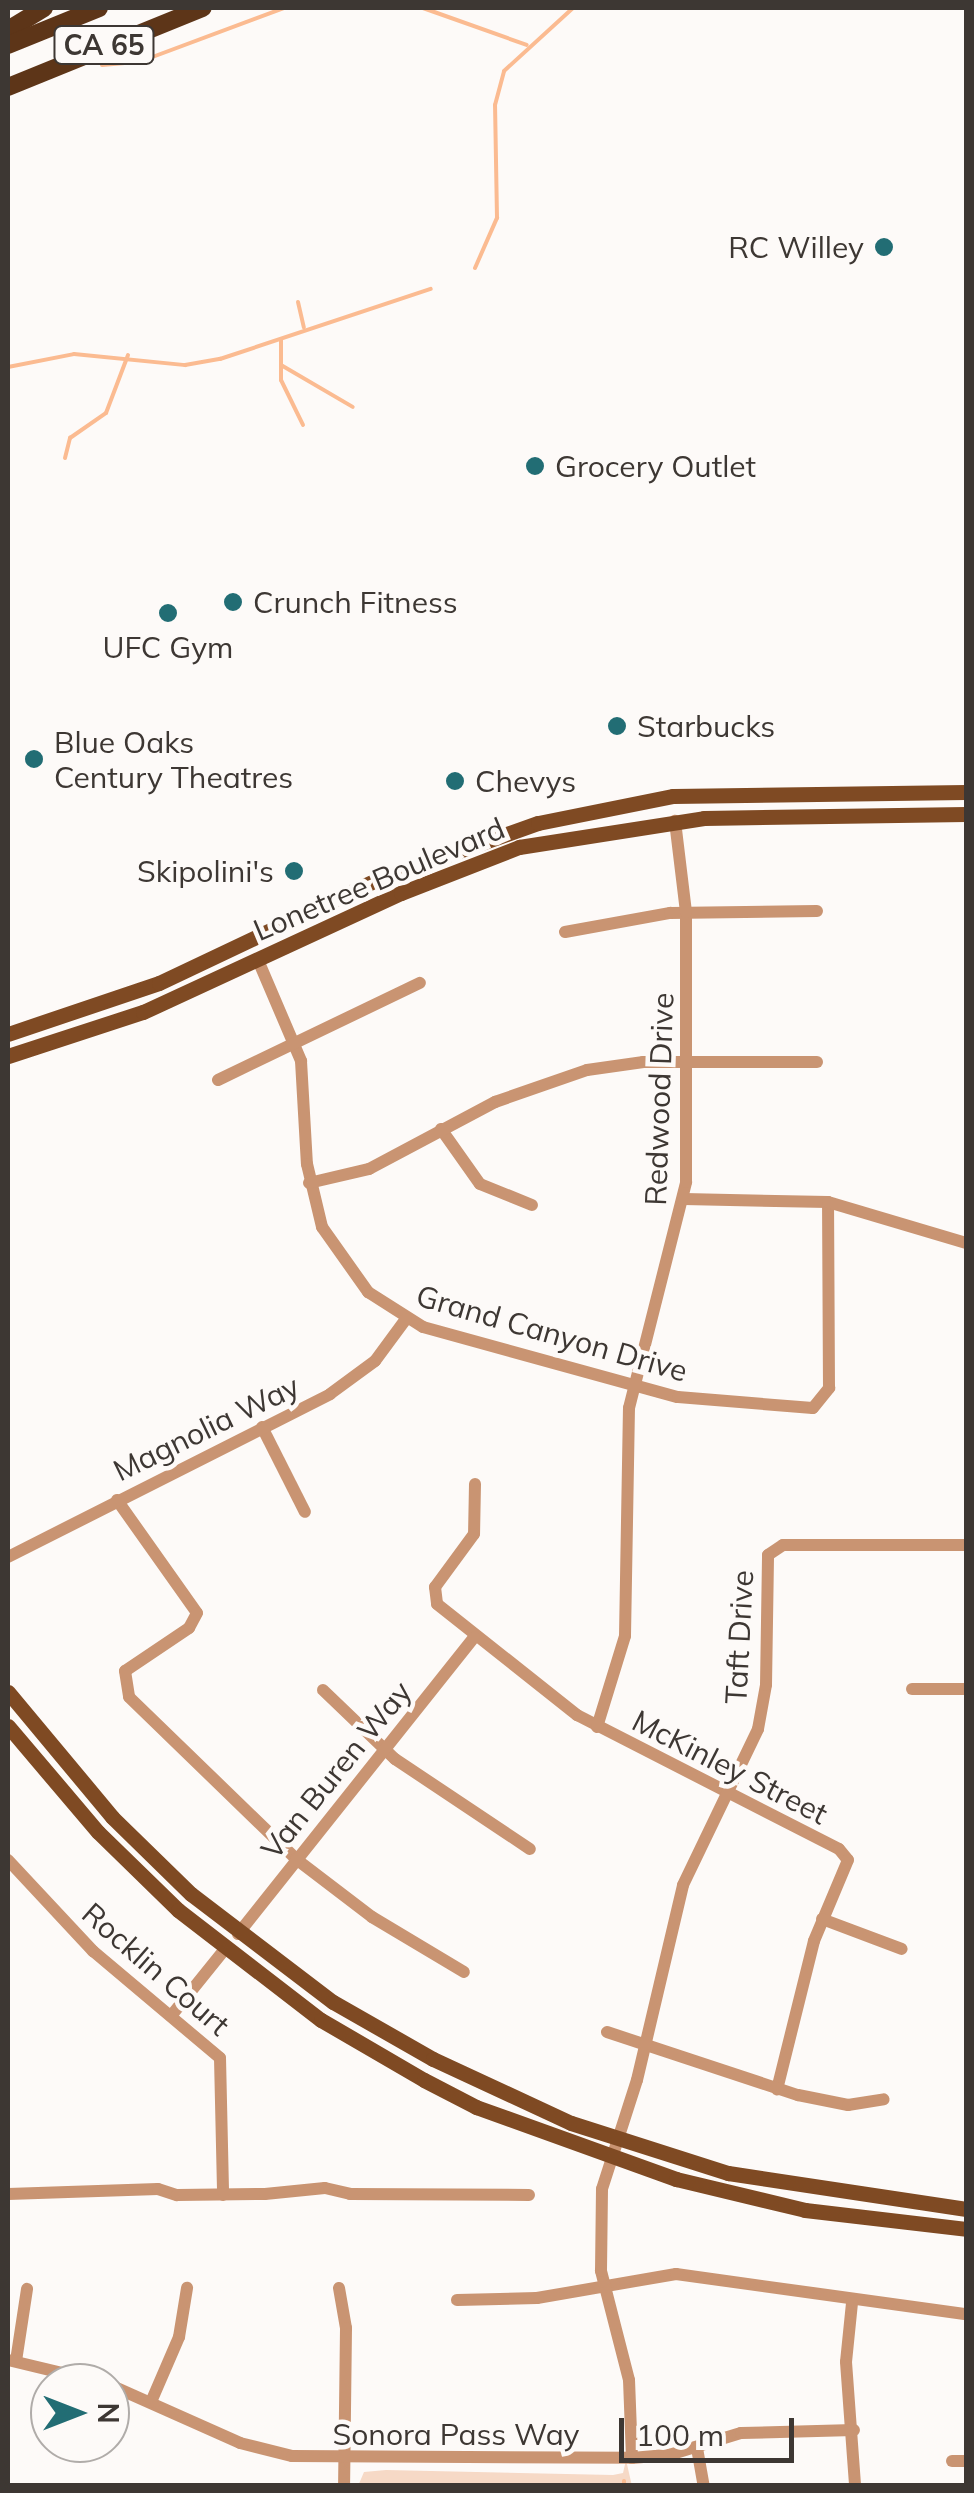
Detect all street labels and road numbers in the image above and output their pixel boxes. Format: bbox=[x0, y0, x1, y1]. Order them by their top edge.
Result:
road number: CA 65 bbox=[52, 22, 156, 68]
street label: Lonetree Boulevard bbox=[248, 810, 510, 948]
street label: Redwood Drive bbox=[637, 992, 681, 1206]
street label: Grand Canyon Drive bbox=[412, 1277, 692, 1389]
street label: Magnolia Way bbox=[107, 1368, 305, 1488]
street label: Taft Drive bbox=[718, 1569, 760, 1705]
street label: Van Buren Way bbox=[253, 1674, 419, 1866]
street label: McKinley Street bbox=[626, 1702, 834, 1832]
street label: Rocklin Court bbox=[75, 1895, 237, 2043]
street label: Sonora Pass Way bbox=[333, 2416, 579, 2452]

